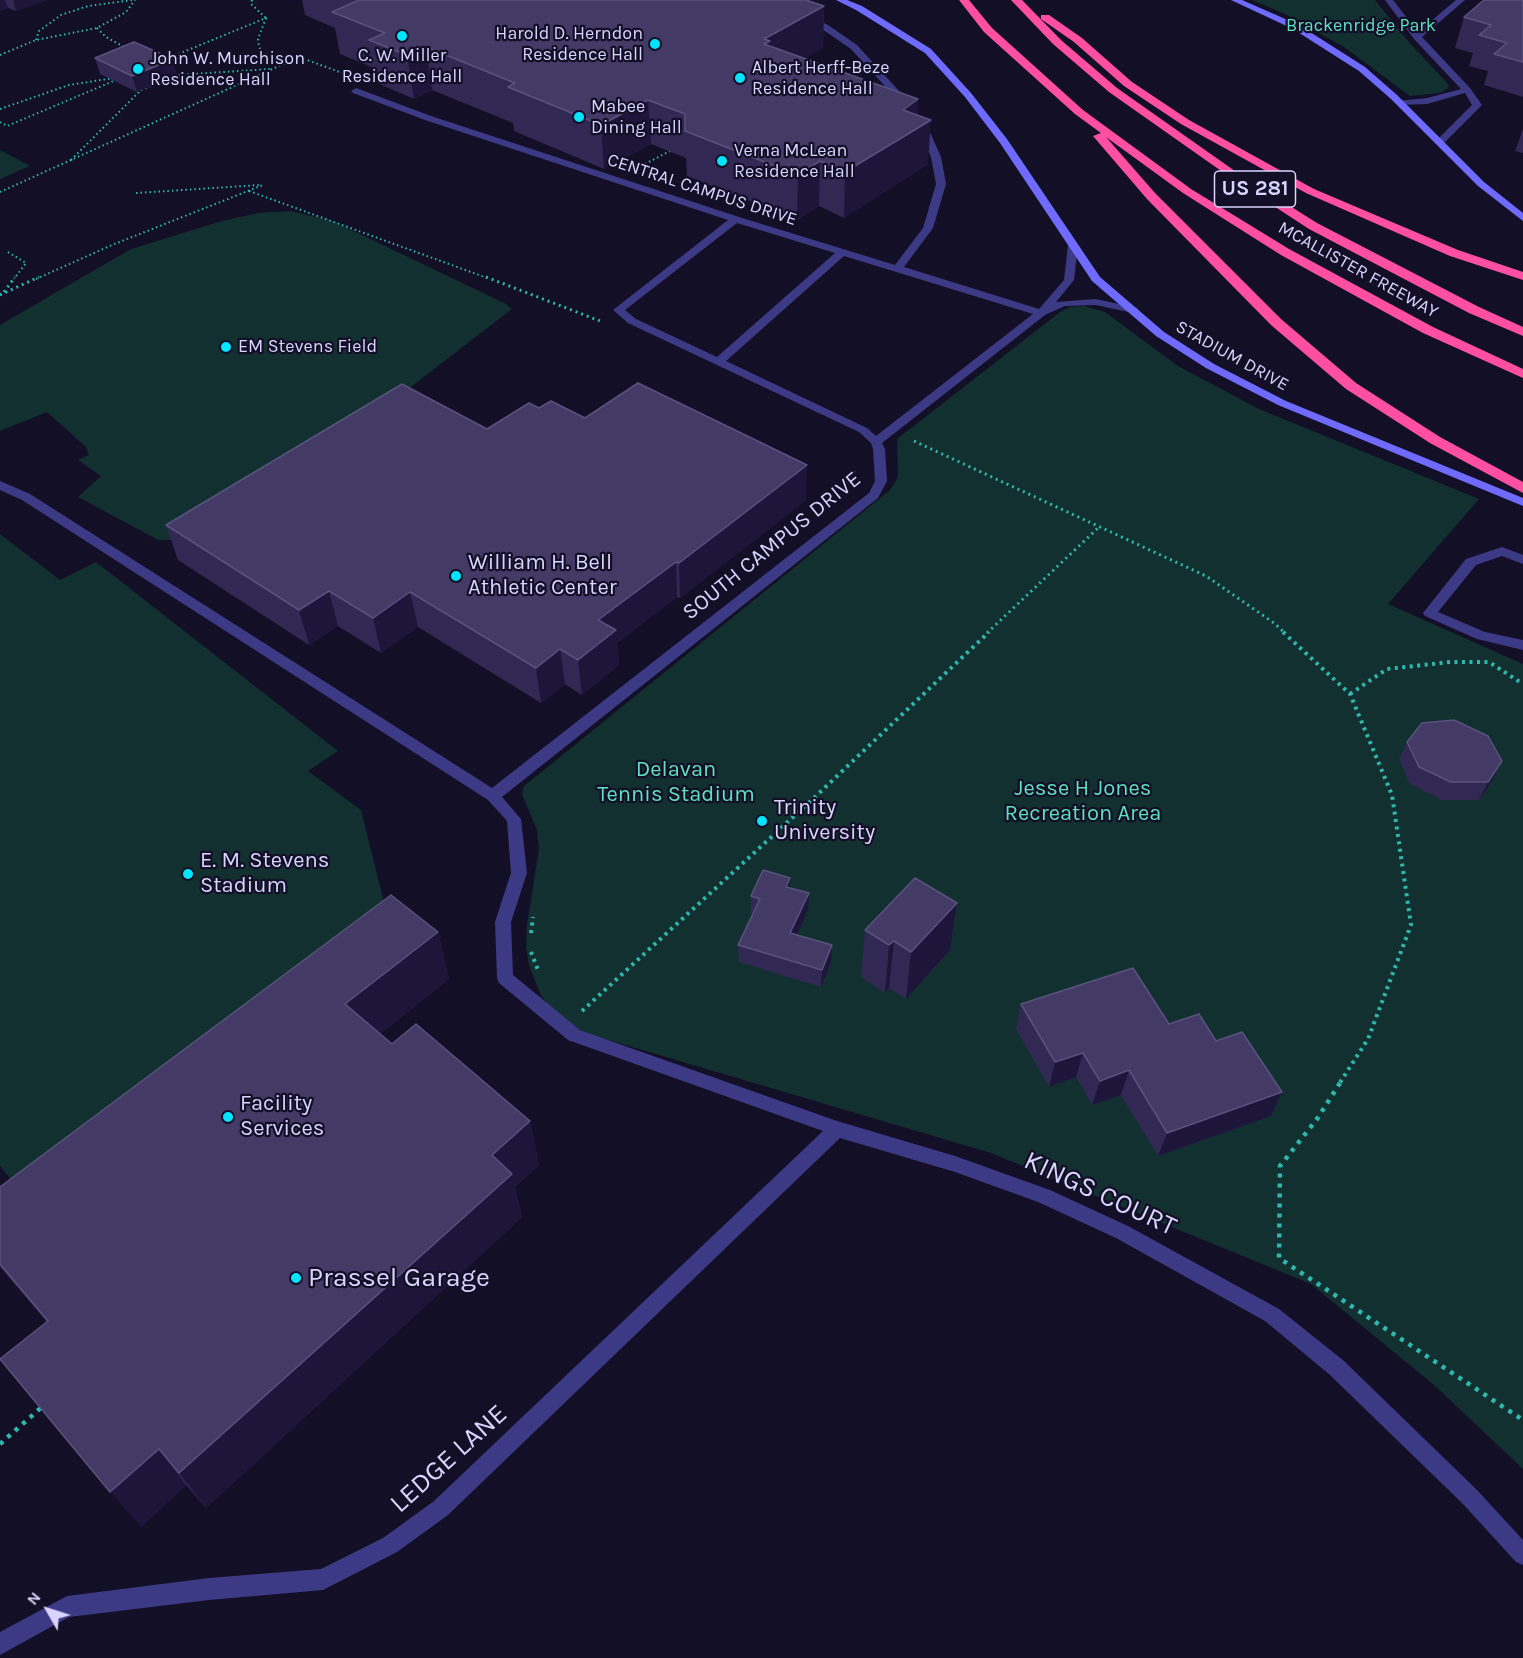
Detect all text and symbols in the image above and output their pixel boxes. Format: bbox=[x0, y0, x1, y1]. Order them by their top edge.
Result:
park label: Brackenridge Park bbox=[1286, 15, 1436, 37]
place label: Harold D. Herndon Residence Hall bbox=[495, 23, 643, 66]
marker: C. W. Miller Residence Hall bbox=[395, 29, 409, 43]
marker: Harold D. Herndon Residence Hall bbox=[648, 37, 662, 51]
place label: C. W. Miller Residence Hall bbox=[342, 45, 462, 88]
place label: John W. Murchison Residence Hall bbox=[150, 48, 305, 90]
place label: Albert Herff-Beze Residence Hall bbox=[752, 57, 889, 100]
marker: John W. Murchison Residence Hall bbox=[131, 62, 145, 76]
marker: Albert Herff-Beze Residence Hall bbox=[733, 71, 747, 85]
place label: Mabee Dining Hall bbox=[591, 96, 682, 138]
marker: Mabee Dining Hall bbox=[572, 110, 586, 124]
place label: Verna McLean Residence Hall bbox=[734, 140, 855, 182]
street label: CENTRAL CAMPUS DRIVE bbox=[604, 149, 800, 231]
marker: Verna McLean Residence Hall bbox=[715, 154, 729, 168]
road number: US 281 bbox=[1214, 171, 1296, 207]
street label: MCALLISTER FREEWAY bbox=[1274, 217, 1442, 323]
street label: STADIUM DRIVE bbox=[1172, 316, 1292, 396]
place label: EM Stevens Field bbox=[238, 336, 377, 358]
marker: EM Stevens Field bbox=[219, 340, 233, 354]
street label: SOUTH CAMPUS DRIVE bbox=[678, 466, 866, 626]
place label: William H. Bell Athletic Center bbox=[468, 550, 617, 602]
marker: William H. Bell Athletic Center bbox=[449, 569, 463, 583]
park label: Delavan Tennis Stadium bbox=[597, 757, 755, 808]
park label: Jesse H Jones Recreation Area bbox=[1005, 776, 1161, 828]
place label: Trinity University bbox=[774, 795, 875, 846]
marker: Trinity University bbox=[755, 814, 769, 828]
place label: E. M. Stevens Stadium bbox=[200, 848, 329, 900]
marker: E. M. Stevens Stadium bbox=[181, 867, 195, 881]
place label: Facility Services bbox=[240, 1091, 324, 1142]
marker: Facility Services bbox=[221, 1110, 235, 1124]
street label: KINGS COURT bbox=[1019, 1145, 1181, 1243]
place label: Prassel Garage bbox=[308, 1262, 490, 1294]
marker: Prassel Garage bbox=[289, 1271, 303, 1285]
street label: LEDGE LANE bbox=[384, 1398, 514, 1520]
north arrow bbox=[18, 1580, 78, 1640]
text: N bbox=[23, 1588, 45, 1609]

